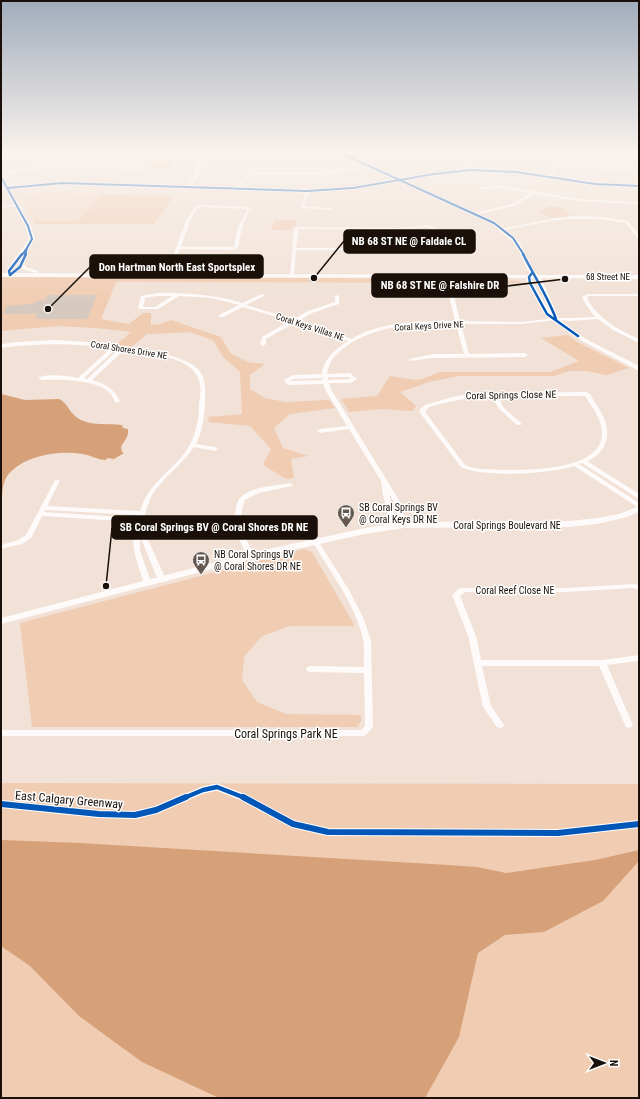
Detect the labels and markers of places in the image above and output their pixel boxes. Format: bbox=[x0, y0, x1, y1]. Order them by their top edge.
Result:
callout: NB 68 ST NE @ Faldale CL bbox=[344, 230, 475, 253]
callout: Don Hartman North East Sportsplex bbox=[90, 255, 263, 278]
callout: NB 68 ST NE @ Falshire DR bbox=[372, 274, 507, 297]
place label: SB Coral Springs BV @ Coral Keys DR NE bbox=[359, 502, 438, 525]
bus stop icon: SB Coral Springs BV @ Coral Keys DR NE bbox=[336, 503, 356, 528]
callout: SB Coral Springs BV @ Coral Shores DR NE bbox=[112, 516, 317, 539]
place label: NB Coral Springs BV @ Coral Shores DR NE bbox=[214, 549, 301, 572]
bus stop icon: NB Coral Springs BV @ Coral Shores DR NE bbox=[191, 550, 211, 575]

